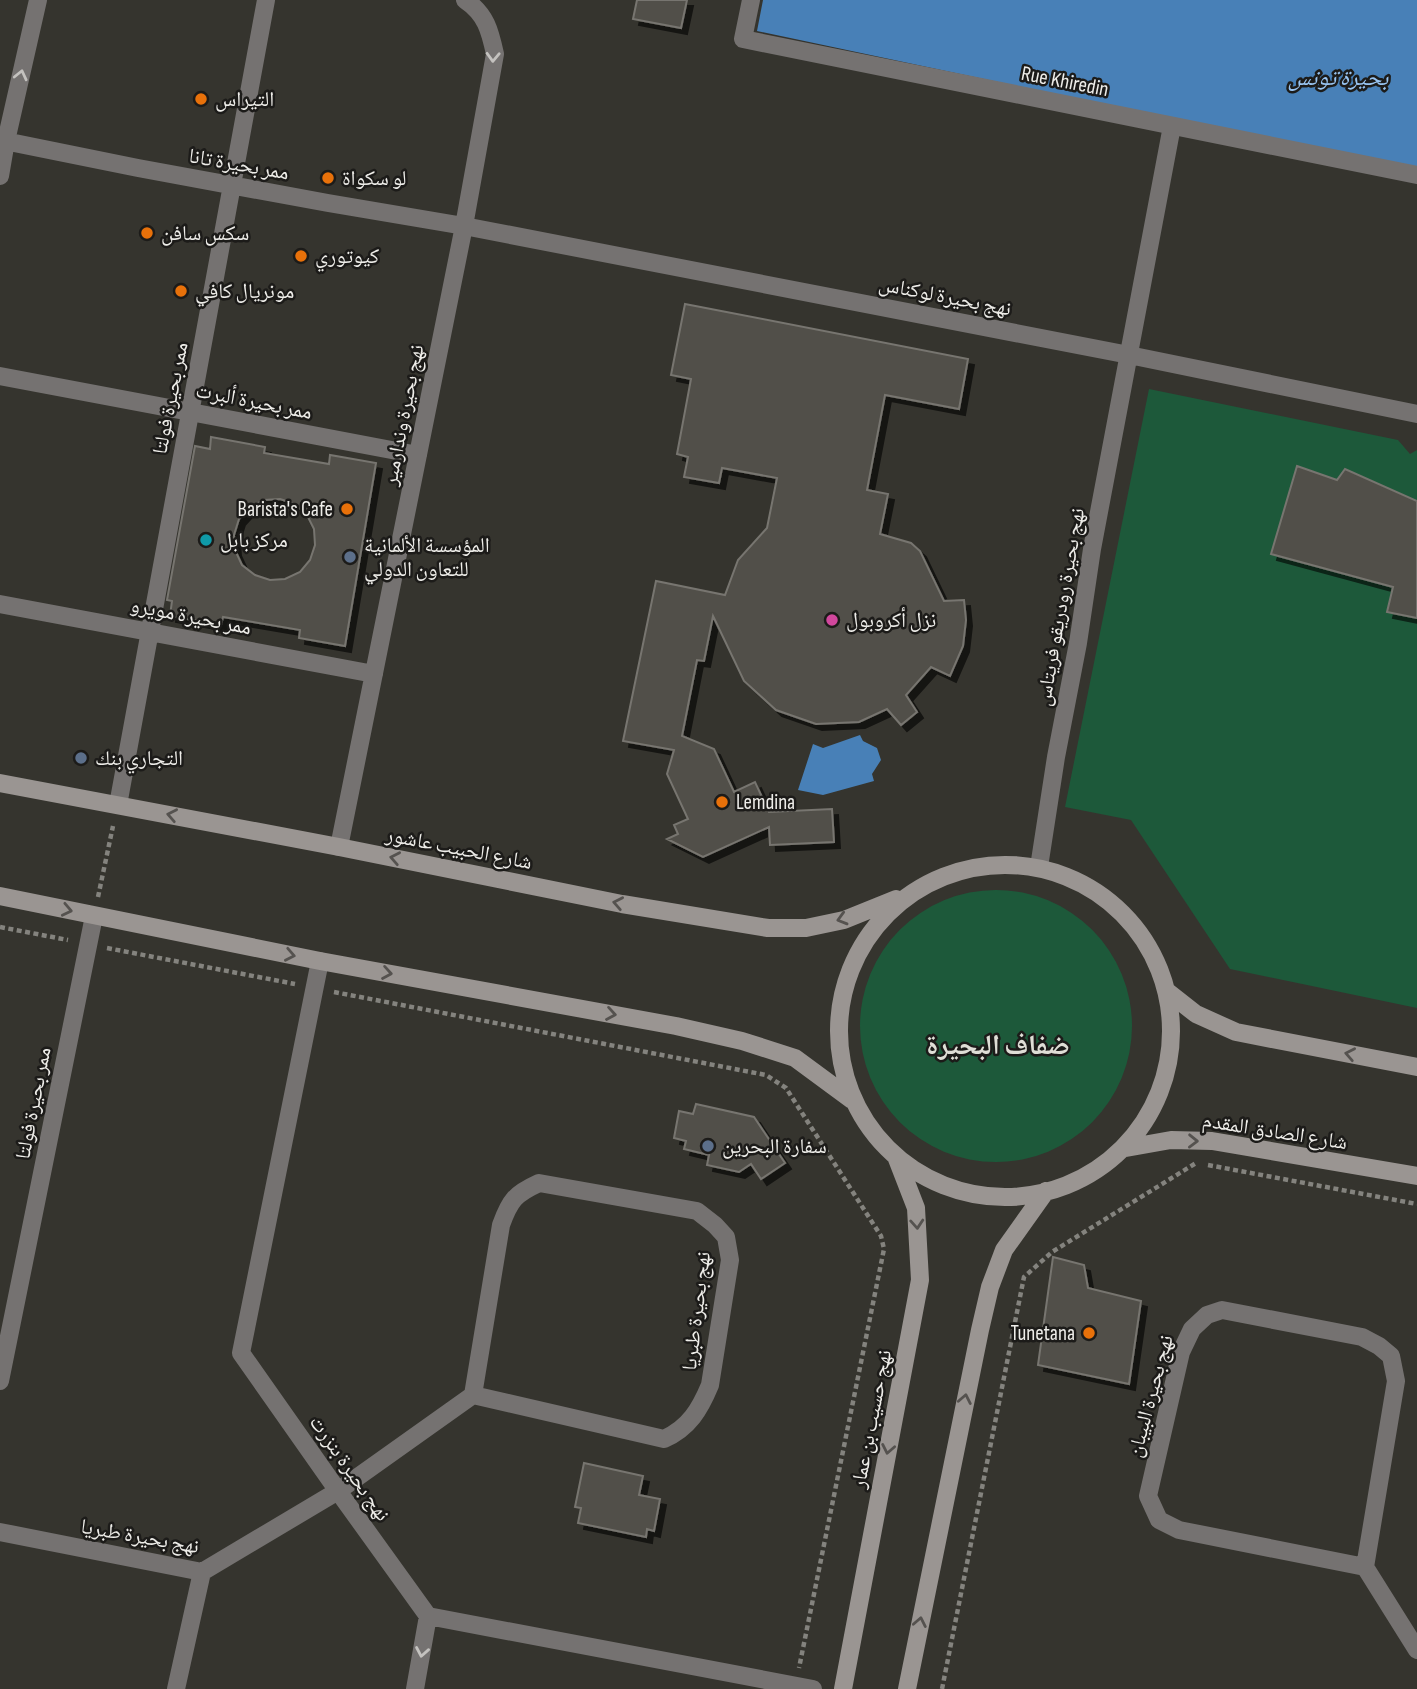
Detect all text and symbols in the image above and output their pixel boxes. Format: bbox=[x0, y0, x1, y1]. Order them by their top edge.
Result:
one-way arrow bbox=[485, 52, 500, 63]
street label: Rue Khiredin bbox=[1019, 61, 1111, 102]
water label: بحيرة تونس bbox=[1288, 64, 1389, 92]
one-way arrow bbox=[13, 69, 27, 81]
place label: التيراس bbox=[215, 87, 274, 112]
marker: التيراس bbox=[193, 91, 209, 107]
street label: ممر بحيرة تانا bbox=[187, 143, 291, 186]
place label: لو سكواة bbox=[342, 166, 406, 191]
marker: لو سكواة bbox=[320, 170, 336, 186]
place label: سكس سافن bbox=[161, 221, 249, 246]
marker: سكس سافن bbox=[139, 225, 155, 241]
place label: كيوتوري bbox=[315, 244, 380, 272]
marker: كيوتوري bbox=[293, 248, 309, 264]
street label: نهج بحيرة لوكناس bbox=[876, 271, 1013, 322]
place label: مونريال كافي bbox=[195, 279, 294, 307]
marker: مونريال كافي bbox=[173, 283, 189, 299]
street label: ممر بحيرة فولتا bbox=[147, 340, 194, 456]
street label: نهج بحيرة وندارمير bbox=[377, 342, 429, 489]
street label: ممر بحيرة ألبرت bbox=[194, 377, 314, 425]
place label: Barista's Cafe bbox=[238, 497, 333, 522]
marker: Barista's Cafe bbox=[339, 501, 355, 517]
street label: نهج بحيرة رودريقو فريتاس bbox=[1031, 506, 1090, 708]
place label: مركز بابل bbox=[220, 528, 288, 553]
marker: مركز بابل bbox=[198, 532, 214, 548]
place label: المؤسسة الألمانية للتعاون الدولي bbox=[364, 533, 490, 585]
marker: المؤسسة الألمانية للتعاون الدولي bbox=[342, 549, 358, 565]
street label: ممر بحيرة مويرو bbox=[128, 593, 254, 640]
place label: نزل أكروبول bbox=[846, 607, 936, 633]
marker: نزل أكروبول bbox=[824, 612, 840, 628]
place label: التجاري بنك bbox=[95, 746, 183, 774]
marker: التجاري بنك bbox=[73, 750, 89, 766]
place label: Lemdina bbox=[736, 790, 795, 815]
marker: Lemdina bbox=[714, 794, 730, 810]
one-way arrow bbox=[166, 808, 177, 823]
street label: شارع الحبيب عاشور bbox=[383, 822, 534, 875]
one-way arrow bbox=[389, 852, 401, 867]
one-way arrow bbox=[612, 896, 624, 911]
one-way arrow bbox=[61, 902, 73, 917]
one-way arrow bbox=[837, 911, 849, 926]
one-way arrow bbox=[284, 947, 296, 962]
one-way arrow bbox=[381, 965, 393, 980]
one-way arrow bbox=[605, 1005, 617, 1020]
district label: ضفاف البحيرة bbox=[926, 1029, 1070, 1062]
street label: ممر بحيرة فولتا bbox=[10, 1045, 57, 1161]
one-way arrow bbox=[1344, 1047, 1356, 1062]
street label: شارع الصادق المقدم bbox=[1200, 1108, 1349, 1156]
one-way arrow bbox=[1188, 1133, 1199, 1148]
place label: سفارة البحرين bbox=[722, 1134, 827, 1159]
marker: سفارة البحرين bbox=[700, 1138, 716, 1154]
one-way arrow bbox=[909, 1219, 924, 1230]
street label: نهج بحيرة طبريا bbox=[677, 1250, 716, 1372]
place label: Tunetana bbox=[1010, 1321, 1075, 1346]
marker: Tunetana bbox=[1081, 1325, 1097, 1341]
street label: نهج بحيرة البيبان bbox=[1122, 1332, 1179, 1460]
street label: نهج حسيب بن عمار bbox=[846, 1348, 897, 1491]
one-way arrow bbox=[957, 1393, 972, 1405]
street label: نهج بحيرة بنزرت bbox=[304, 1411, 395, 1526]
one-way arrow bbox=[882, 1443, 897, 1455]
street label: نهج بحيرة طبريا bbox=[79, 1514, 201, 1559]
one-way arrow bbox=[912, 1616, 927, 1628]
one-way arrow bbox=[415, 1646, 430, 1658]

